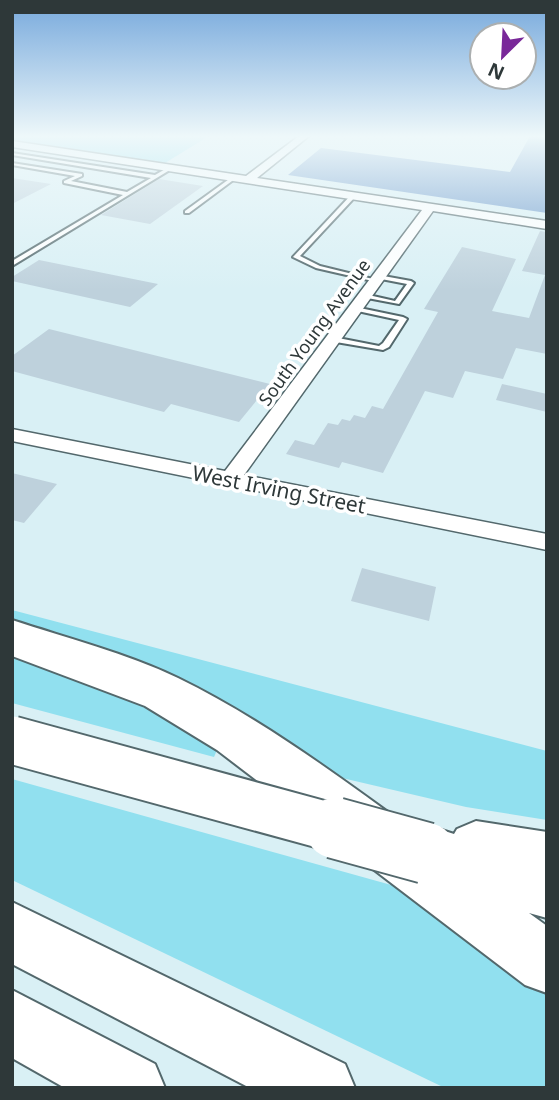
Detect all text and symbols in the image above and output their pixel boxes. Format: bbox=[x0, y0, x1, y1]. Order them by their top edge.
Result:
north arrow bbox=[468, 21, 538, 91]
text: N bbox=[484, 57, 508, 87]
street label: South Young Avenue bbox=[253, 254, 375, 410]
street label: West Irving Street bbox=[190, 458, 368, 520]

